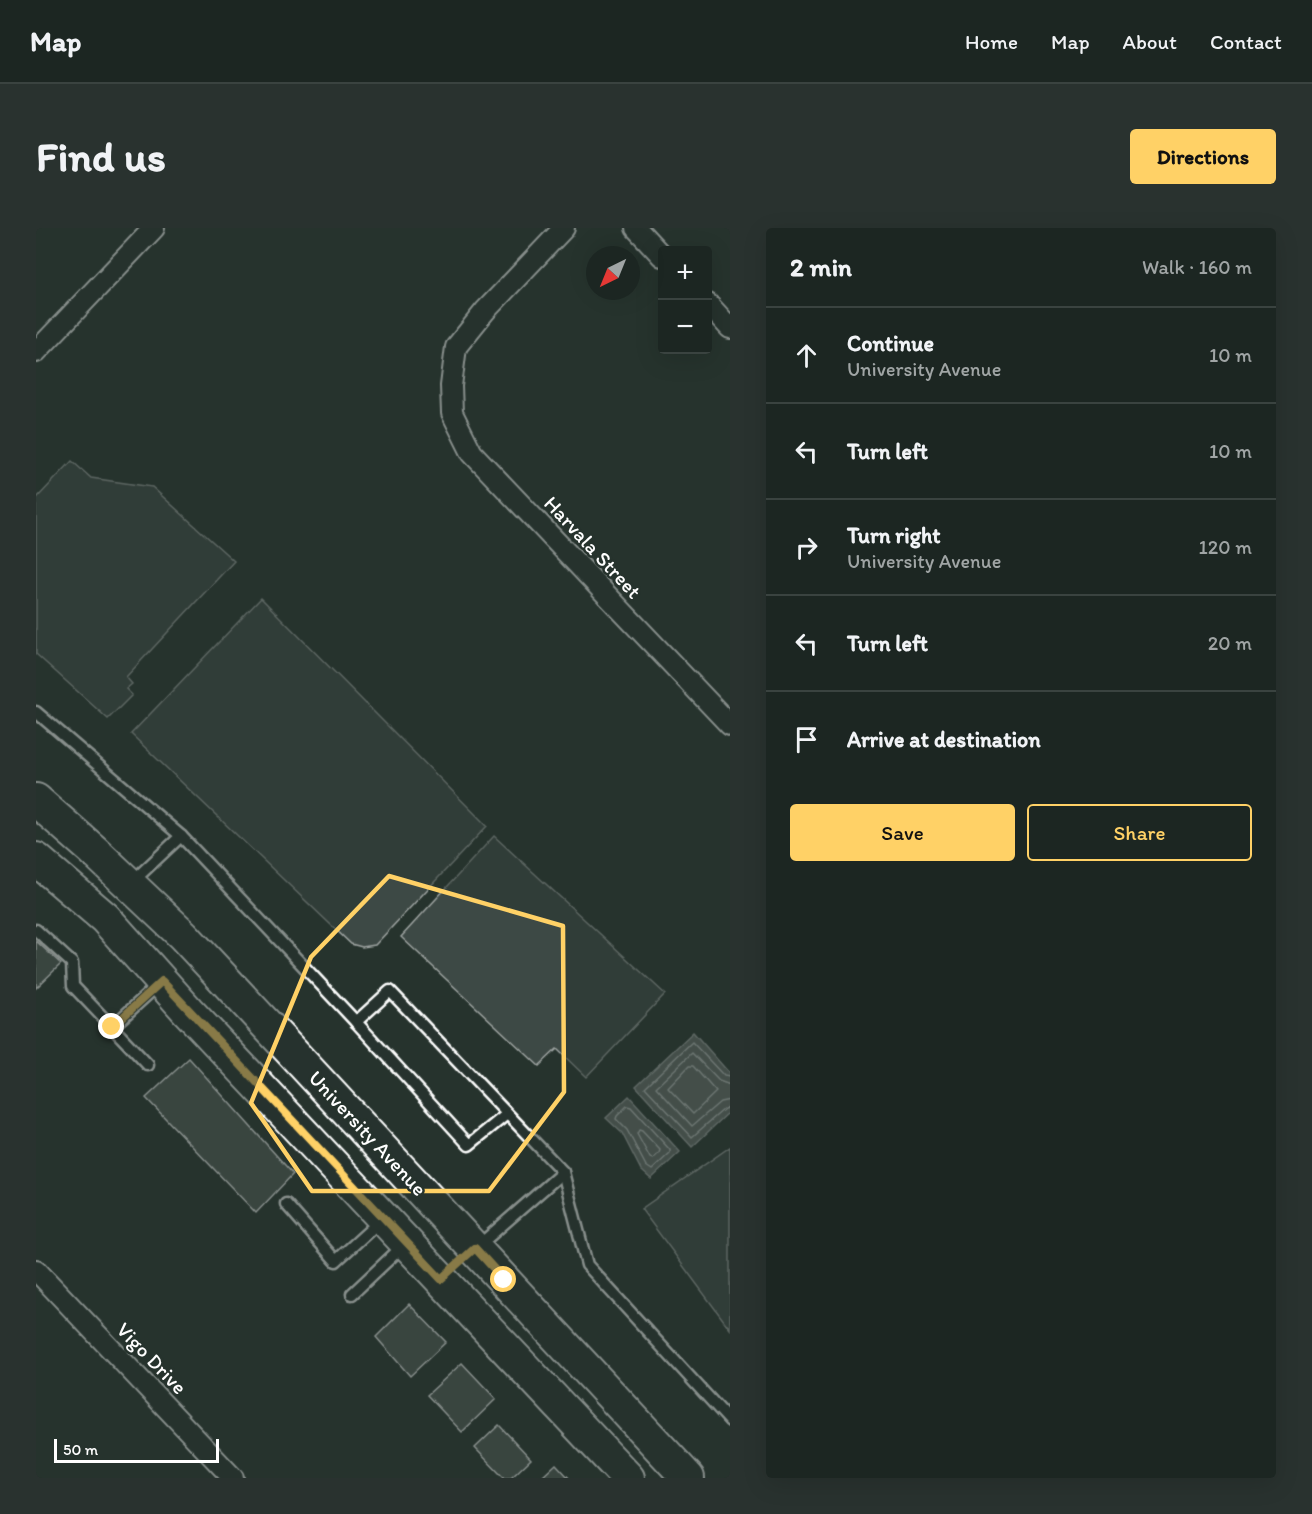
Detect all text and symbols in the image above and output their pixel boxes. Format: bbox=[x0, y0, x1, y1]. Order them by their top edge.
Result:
text: Map bbox=[30, 24, 81, 58]
text: Home bbox=[965, 29, 1018, 54]
text: Map bbox=[1051, 29, 1090, 54]
text: About bbox=[1123, 29, 1177, 54]
text: Contact bbox=[1210, 29, 1282, 54]
button: Directions bbox=[1130, 129, 1276, 184]
text: Find us bbox=[36, 131, 166, 182]
north arrow bbox=[586, 246, 640, 300]
map controls bbox=[658, 246, 712, 354]
button: + bbox=[658, 246, 712, 300]
text: 2 min bbox=[790, 251, 852, 283]
text: Walk · 160 m bbox=[1142, 255, 1252, 279]
button: − bbox=[658, 300, 712, 354]
text: Continue bbox=[847, 330, 934, 357]
icon: ahead bbox=[790, 339, 823, 372]
text: 10 m bbox=[1209, 343, 1252, 367]
text: University Avenue bbox=[847, 357, 1001, 381]
icon: left bbox=[790, 435, 823, 468]
text: Turn left bbox=[847, 438, 928, 465]
text: 10 m bbox=[1209, 439, 1252, 463]
street label: Harvala Street bbox=[539, 491, 647, 603]
text: Turn right bbox=[847, 522, 941, 549]
icon: right bbox=[790, 531, 823, 564]
text: 120 m bbox=[1199, 535, 1252, 559]
text: University Avenue bbox=[847, 549, 1001, 573]
icon: left bbox=[790, 627, 823, 660]
text: Turn left bbox=[847, 630, 928, 657]
text: 20 m bbox=[1208, 631, 1252, 655]
icon: arrive bbox=[790, 723, 823, 756]
text: Arrive at destination bbox=[847, 726, 1041, 753]
button: Save bbox=[790, 804, 1015, 861]
button: Share bbox=[1027, 804, 1252, 861]
route end bbox=[98, 1013, 124, 1039]
street label: University Avenue bbox=[304, 1065, 432, 1201]
route start bbox=[490, 1266, 516, 1292]
street label: Vigo Drive bbox=[112, 1317, 192, 1399]
scale bar bbox=[54, 1436, 219, 1464]
text: 50 m bbox=[63, 1440, 98, 1459]

